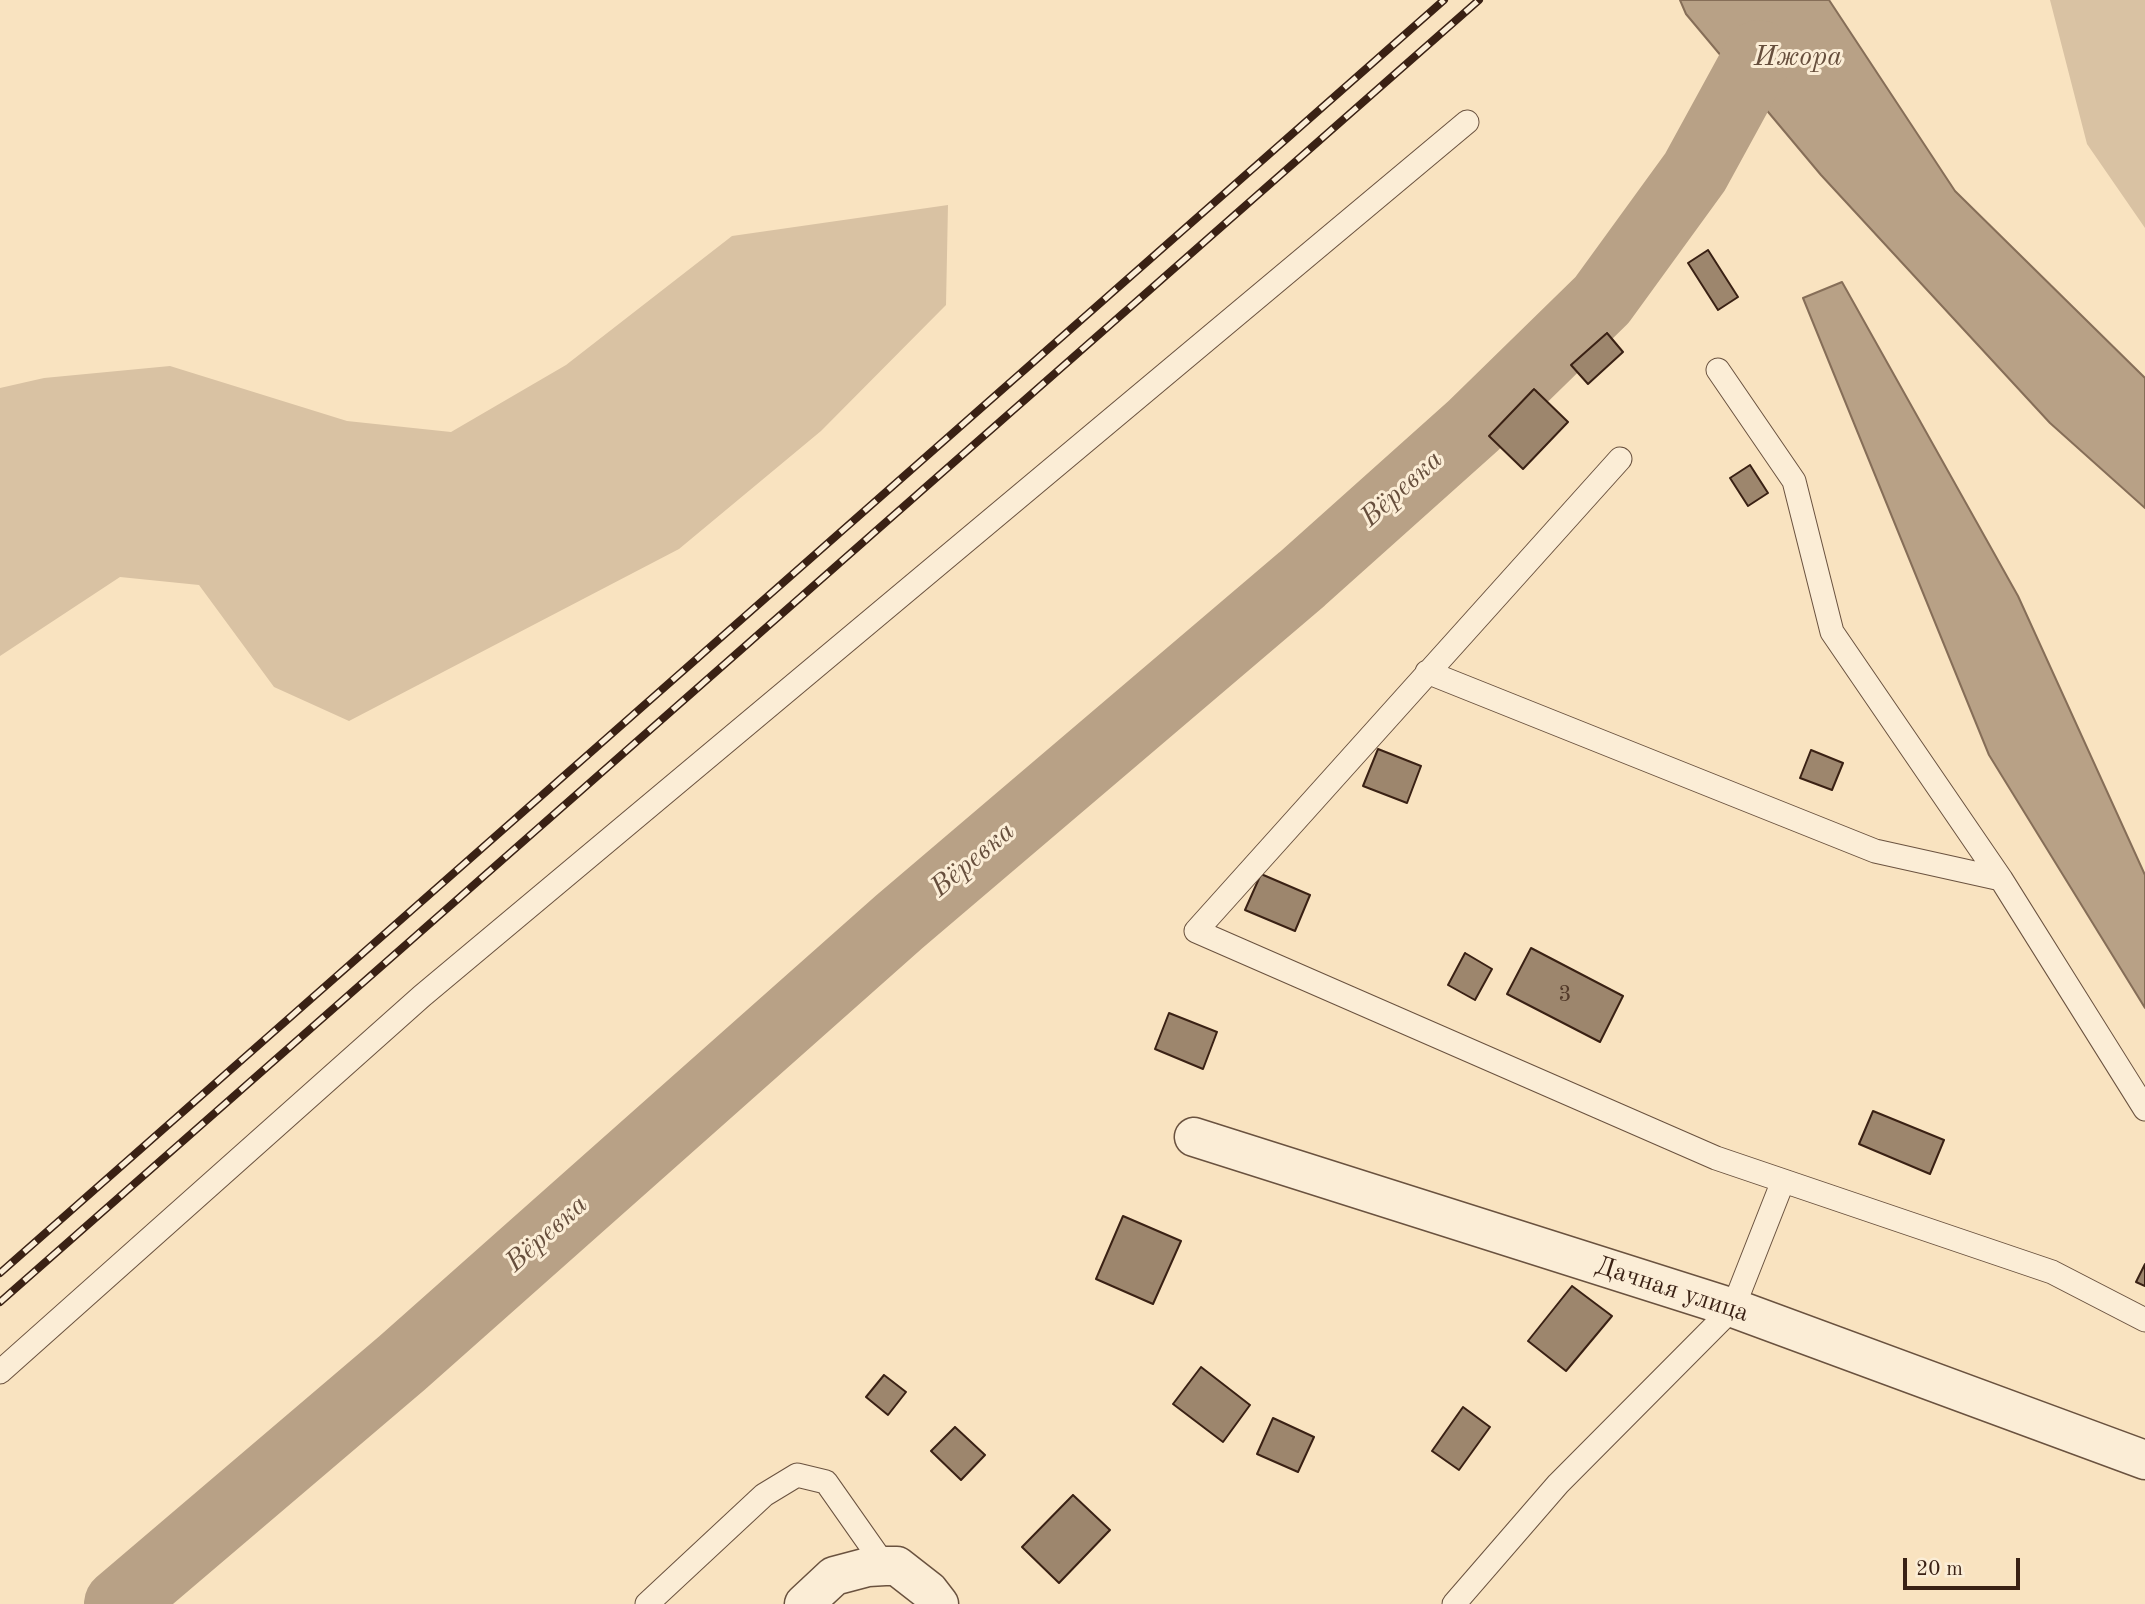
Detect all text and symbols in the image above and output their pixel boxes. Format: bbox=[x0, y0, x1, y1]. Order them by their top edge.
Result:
water label: Ижора bbox=[1754, 41, 1842, 75]
water label: Вёревка bbox=[1354, 443, 1450, 535]
water label: Вёревка bbox=[924, 815, 1022, 905]
house number: 3 bbox=[1558, 981, 1572, 1009]
water label: Вёревка bbox=[499, 1188, 595, 1280]
street label: Дачная улица bbox=[1591, 1251, 1753, 1329]
scale bar bbox=[1907, 1544, 2024, 1588]
text: 20 m bbox=[1916, 1559, 1963, 1580]

